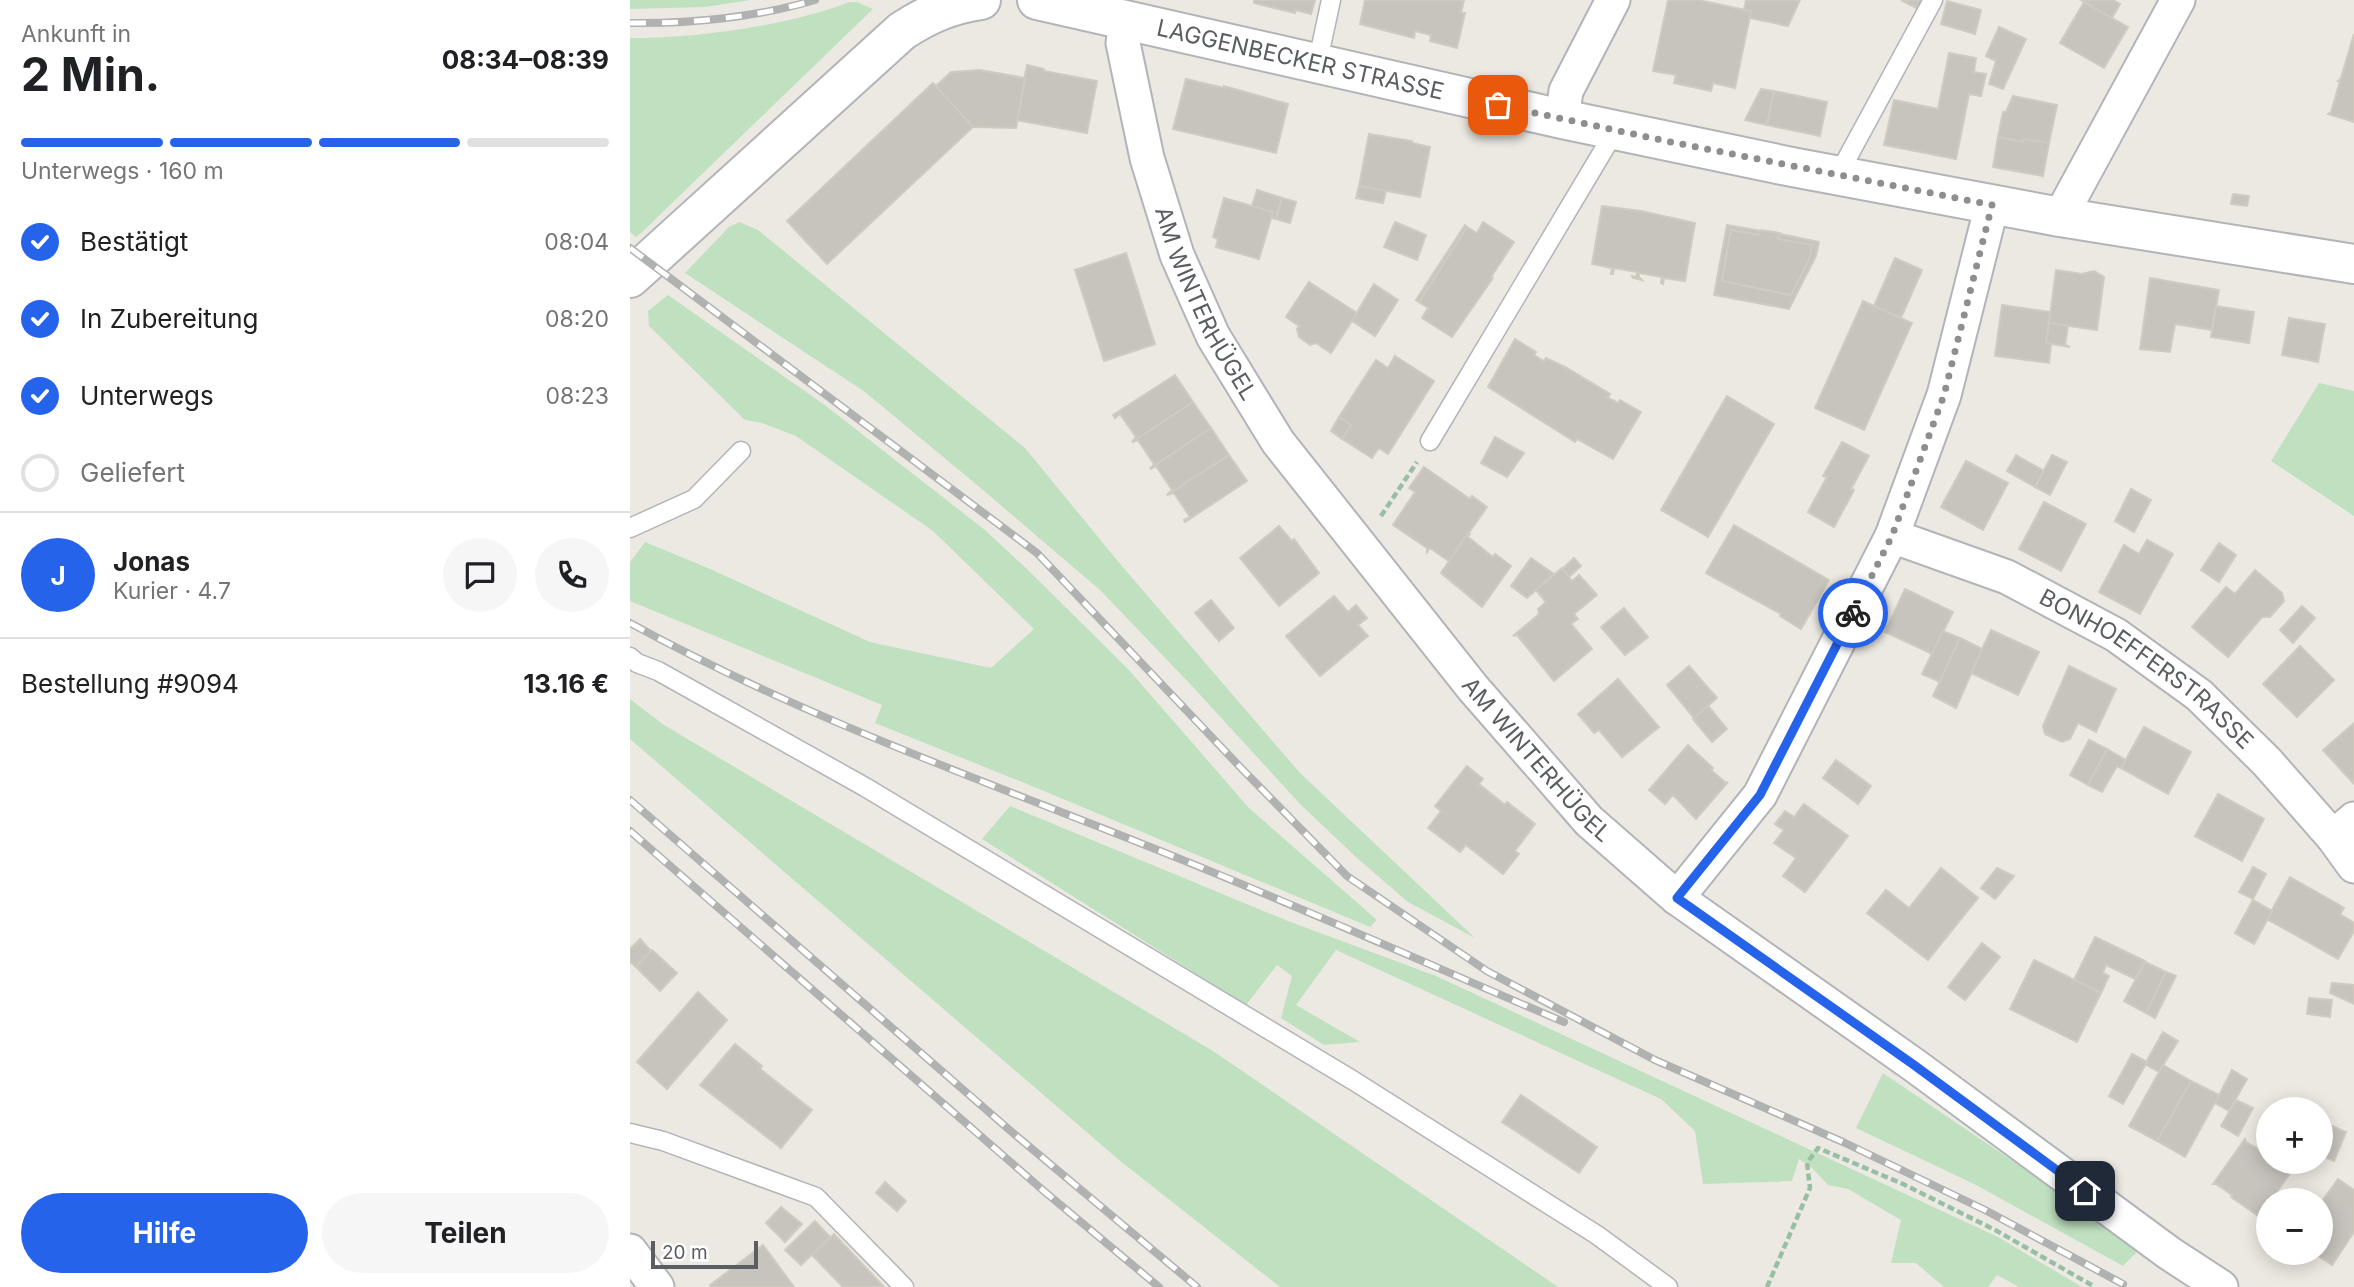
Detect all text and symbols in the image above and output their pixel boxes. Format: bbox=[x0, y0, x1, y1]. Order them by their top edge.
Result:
street label: LAGGENBECKER STRASSE bbox=[1154, 14, 1447, 106]
text: Ankunft in bbox=[21, 20, 131, 48]
text: 08:34–08:39 bbox=[442, 44, 609, 75]
text: 2 Min. bbox=[21, 46, 160, 102]
pin bbox=[1468, 75, 1528, 135]
icon: bag bbox=[1479, 86, 1517, 124]
text: Unterwegs · 160 m bbox=[21, 157, 224, 185]
street label: AM WINTERHÜGEL bbox=[1149, 203, 1263, 405]
icon: check bbox=[21, 223, 59, 261]
text: Bestätigt bbox=[80, 226, 188, 257]
text: 08:04 bbox=[544, 228, 609, 256]
icon: check bbox=[21, 300, 59, 338]
text: In Zubereitung bbox=[80, 303, 258, 334]
text: 08:20 bbox=[545, 305, 609, 333]
icon: check bbox=[21, 377, 59, 415]
text: Unterwegs bbox=[80, 380, 214, 411]
text: 08:23 bbox=[545, 382, 609, 410]
text: Geliefert bbox=[80, 457, 185, 488]
button: chat bbox=[443, 538, 517, 612]
button: phone bbox=[535, 538, 609, 612]
text: Jonas bbox=[113, 546, 190, 577]
text: J bbox=[50, 560, 66, 591]
text: Kurier · 4.7 bbox=[113, 577, 231, 605]
courier bbox=[1818, 578, 1888, 648]
street label: BONHOEFFERSTRASSE bbox=[2035, 583, 2259, 755]
icon: bike bbox=[1834, 594, 1872, 632]
text: Bestellung #9094 bbox=[21, 668, 239, 699]
text: 13.16 € bbox=[523, 668, 609, 699]
street label: AM WINTERHÜGEL bbox=[1456, 672, 1617, 848]
map controls bbox=[2256, 1097, 2333, 1265]
button: + bbox=[2256, 1097, 2333, 1174]
pin bbox=[2055, 1161, 2115, 1221]
icon: home bbox=[2066, 1172, 2104, 1210]
button: − bbox=[2256, 1188, 2333, 1265]
button: Hilfe bbox=[21, 1193, 308, 1273]
button: Teilen bbox=[322, 1193, 609, 1273]
scale bar bbox=[651, 1238, 758, 1270]
text: 20 m bbox=[662, 1241, 708, 1264]

